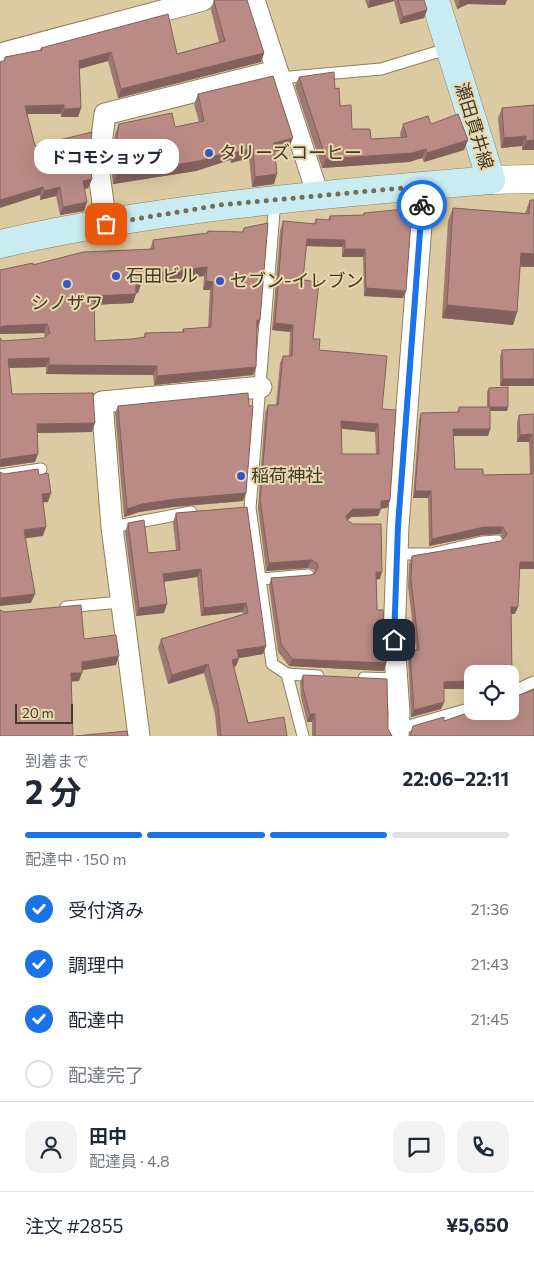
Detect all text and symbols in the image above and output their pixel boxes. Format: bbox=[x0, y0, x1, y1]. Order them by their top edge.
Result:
street label: 瀬田貫井線 bbox=[451, 79, 499, 172]
callout: ドコモショップ bbox=[34, 139, 178, 174]
place label: タリーズコーヒー bbox=[219, 141, 362, 163]
text: ドコモショップ bbox=[50, 147, 163, 166]
marker: タリーズコーヒー bbox=[203, 147, 215, 159]
courier bbox=[397, 180, 447, 230]
icon: bike bbox=[408, 191, 436, 219]
pin bbox=[85, 203, 127, 245]
icon: bag bbox=[92, 210, 120, 238]
place label: 石田ビル bbox=[126, 264, 198, 286]
place label: セブン-イレブン bbox=[230, 269, 364, 291]
marker: 石田ビル bbox=[110, 270, 122, 282]
marker: セブン-イレブン bbox=[214, 275, 226, 287]
marker: シノザワ bbox=[61, 278, 73, 290]
place label: シノザワ bbox=[31, 291, 103, 313]
place label: 稲荷神社 bbox=[251, 464, 323, 486]
marker: 稲荷神社 bbox=[235, 470, 247, 482]
pin bbox=[373, 619, 415, 661]
icon: home bbox=[380, 626, 408, 654]
map controls bbox=[464, 665, 519, 720]
button: locate bbox=[464, 665, 519, 720]
scale bar bbox=[15, 701, 72, 724]
text: 20 m bbox=[22, 704, 54, 721]
text: 到着まで bbox=[25, 751, 89, 770]
text: 22:06–22:11 bbox=[403, 767, 509, 790]
text: 2 分 bbox=[25, 771, 81, 811]
text: 配達中 · 150 m bbox=[25, 849, 126, 868]
icon: check bbox=[25, 895, 53, 923]
text: 受付済み bbox=[68, 898, 144, 921]
text: 21:36 bbox=[471, 899, 509, 918]
icon: check bbox=[25, 950, 53, 978]
text: 調理中 bbox=[68, 953, 125, 976]
text: 21:43 bbox=[471, 954, 509, 973]
icon: check bbox=[25, 1005, 53, 1033]
text: 配達中 bbox=[68, 1008, 125, 1031]
text: 21:45 bbox=[471, 1009, 509, 1028]
text: 配達完了 bbox=[68, 1063, 144, 1086]
button: person bbox=[25, 1121, 77, 1173]
button: chat bbox=[393, 1121, 445, 1173]
button: phone bbox=[457, 1121, 509, 1173]
text: 田中 bbox=[89, 1124, 127, 1147]
text: 配達員 · 4.8 bbox=[89, 1151, 170, 1170]
text: ¥5,650 bbox=[446, 1213, 509, 1236]
text: 注文 #2855 bbox=[25, 1214, 123, 1237]

